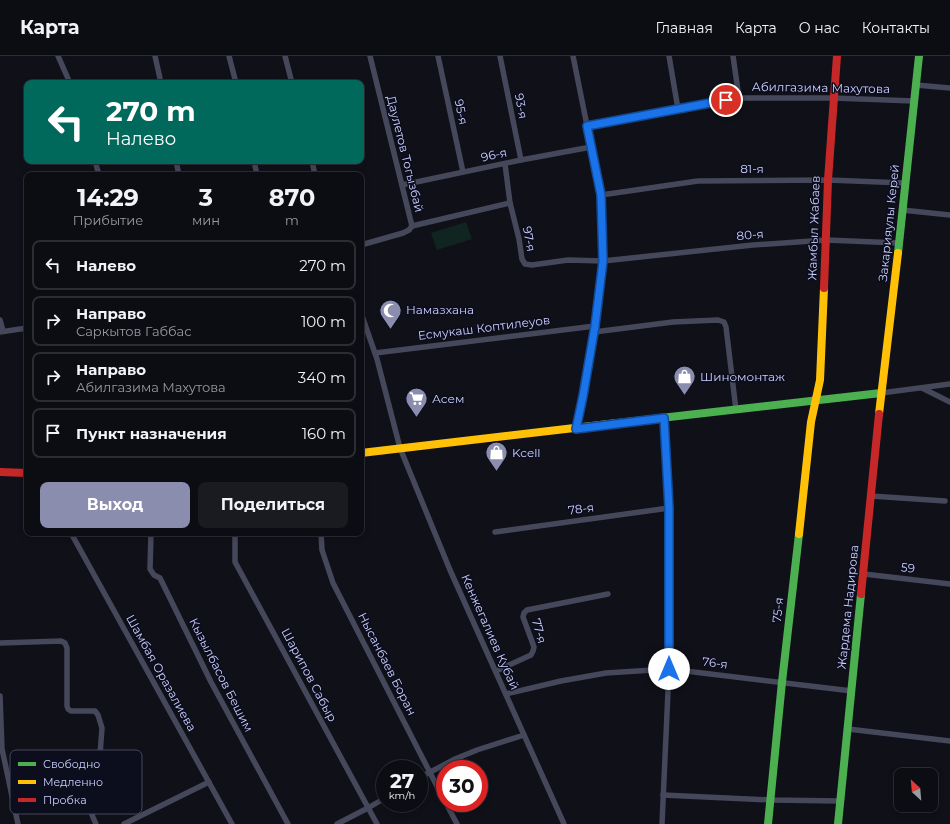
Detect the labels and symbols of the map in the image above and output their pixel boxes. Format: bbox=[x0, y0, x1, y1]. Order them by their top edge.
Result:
street label: Абилгазима Махутова bbox=[752, 79, 890, 96]
pin bbox=[709, 83, 743, 117]
street label: 93-я bbox=[512, 92, 531, 120]
street label: Даулетов Тогызбай bbox=[384, 94, 427, 214]
street label: 95-я bbox=[451, 98, 471, 126]
street label: 96-я bbox=[479, 144, 508, 165]
street label: 81-я bbox=[740, 161, 764, 176]
street label: Закарияулы Керей bbox=[875, 163, 902, 282]
street label: Жамбыл Жабаев bbox=[804, 175, 823, 281]
street label: 97-я bbox=[520, 225, 539, 253]
street label: 80-я bbox=[736, 226, 764, 243]
mosque icon: Намазхана bbox=[378, 297, 404, 330]
place label: Намазхана bbox=[406, 302, 474, 317]
street label: Есмукаш Коптилеуов bbox=[417, 312, 551, 343]
shop icon: Шиномонтаж bbox=[671, 364, 697, 397]
place label: Шиномонтаж bbox=[700, 369, 785, 384]
supermarket icon: Асем bbox=[404, 386, 430, 419]
place label: Асем bbox=[432, 391, 464, 406]
shop icon: Kcell bbox=[484, 440, 510, 473]
place label: Kcell bbox=[512, 445, 541, 460]
street label: 78-я bbox=[567, 499, 595, 518]
street label: Жардема Надирова bbox=[834, 544, 861, 670]
street label: 59 bbox=[900, 559, 916, 576]
street label: Кенжегалиев Кубай bbox=[458, 572, 523, 692]
street label: 75-я bbox=[769, 597, 786, 623]
street label: Нысанбаев Боран bbox=[355, 610, 420, 718]
street label: Шамбая Оразалиева bbox=[123, 612, 200, 734]
street label: Кызылбасов Бешим bbox=[186, 615, 257, 734]
street label: 77-я bbox=[529, 617, 550, 645]
street label: Шарипов Сабыр bbox=[278, 625, 340, 724]
position arrow bbox=[648, 648, 690, 690]
street label: 76-я bbox=[701, 653, 729, 672]
legend bbox=[10, 750, 142, 814]
text: Свободно bbox=[43, 757, 100, 771]
speed limit sign: 30 bbox=[436, 760, 488, 812]
north arrow bbox=[894, 768, 938, 812]
text: Медленно bbox=[43, 775, 103, 789]
text: Пробка bbox=[43, 793, 87, 807]

